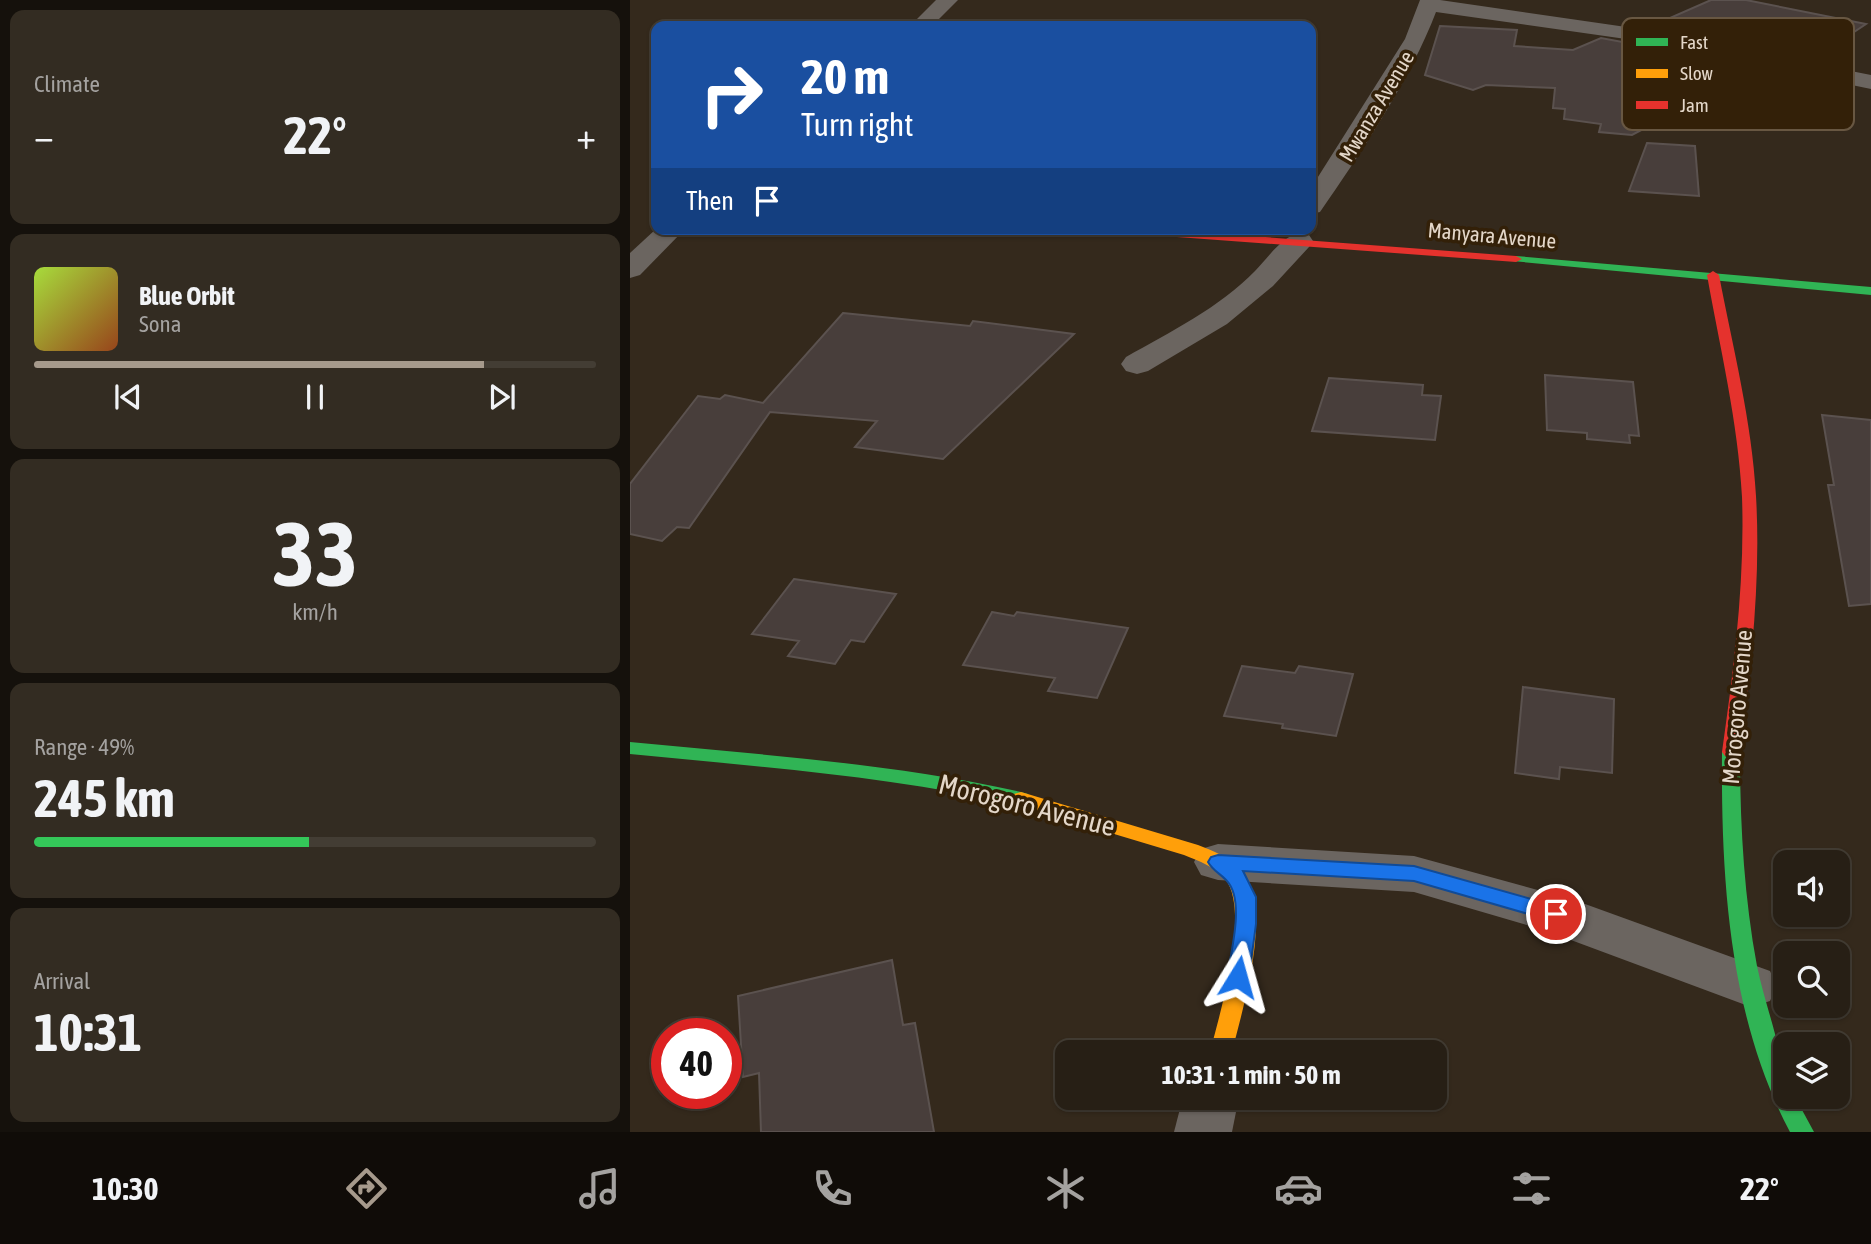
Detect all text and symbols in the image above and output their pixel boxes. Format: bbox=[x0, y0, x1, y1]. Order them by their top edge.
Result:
legend bbox=[1622, 18, 1854, 130]
text: Fast bbox=[1680, 31, 1708, 53]
street label: Mwanza Avenue bbox=[1334, 46, 1418, 166]
text: 20 m bbox=[801, 48, 889, 104]
icon: right bbox=[686, 49, 777, 140]
text: Slow bbox=[1680, 62, 1714, 84]
text: Climate bbox=[34, 71, 100, 97]
text: Jam bbox=[1680, 94, 1709, 116]
text: 22° bbox=[283, 105, 347, 165]
text: Turn right bbox=[801, 106, 914, 143]
text: − bbox=[34, 114, 54, 157]
text: + bbox=[576, 114, 596, 157]
icon: arrive bbox=[748, 182, 786, 220]
text: Then bbox=[686, 186, 734, 216]
street label: Manyara Avenue bbox=[1427, 217, 1557, 253]
text: Blue Orbit bbox=[139, 281, 235, 311]
text: Sona bbox=[139, 311, 181, 337]
icon: previous bbox=[109, 378, 147, 416]
icon: pause bbox=[296, 378, 334, 416]
icon: next bbox=[483, 378, 521, 416]
text: 33 bbox=[272, 501, 358, 605]
text: km/h bbox=[292, 599, 338, 625]
street label: Morogoro Avenue bbox=[1717, 629, 1757, 785]
text: Range · 49% bbox=[34, 734, 134, 760]
text: 245 km bbox=[34, 768, 175, 828]
street label: Morogoro Avenue bbox=[935, 768, 1119, 842]
map controls bbox=[1773, 850, 1850, 1109]
button: sound bbox=[1773, 850, 1850, 927]
pin bbox=[1526, 884, 1586, 944]
icon: arrive bbox=[1537, 895, 1575, 933]
position arrow bbox=[1201, 940, 1275, 1014]
button: search bbox=[1773, 941, 1850, 1018]
text: Arrival bbox=[34, 968, 90, 994]
text: 10:31 bbox=[34, 1002, 142, 1062]
speed limit sign: 40 bbox=[651, 1018, 742, 1109]
button: layers bbox=[1773, 1032, 1850, 1109]
text: 10:31 · 1 min · 50 m bbox=[1161, 1060, 1341, 1090]
icon: directions bbox=[342, 1164, 391, 1213]
icon: music bbox=[575, 1164, 624, 1213]
icon: phone bbox=[808, 1164, 857, 1213]
icon: climate bbox=[1041, 1164, 1090, 1213]
icon: car bbox=[1274, 1164, 1323, 1213]
icon: filters bbox=[1507, 1164, 1556, 1213]
text: 10:30 bbox=[92, 1170, 158, 1207]
text: 22° bbox=[1740, 1170, 1779, 1207]

